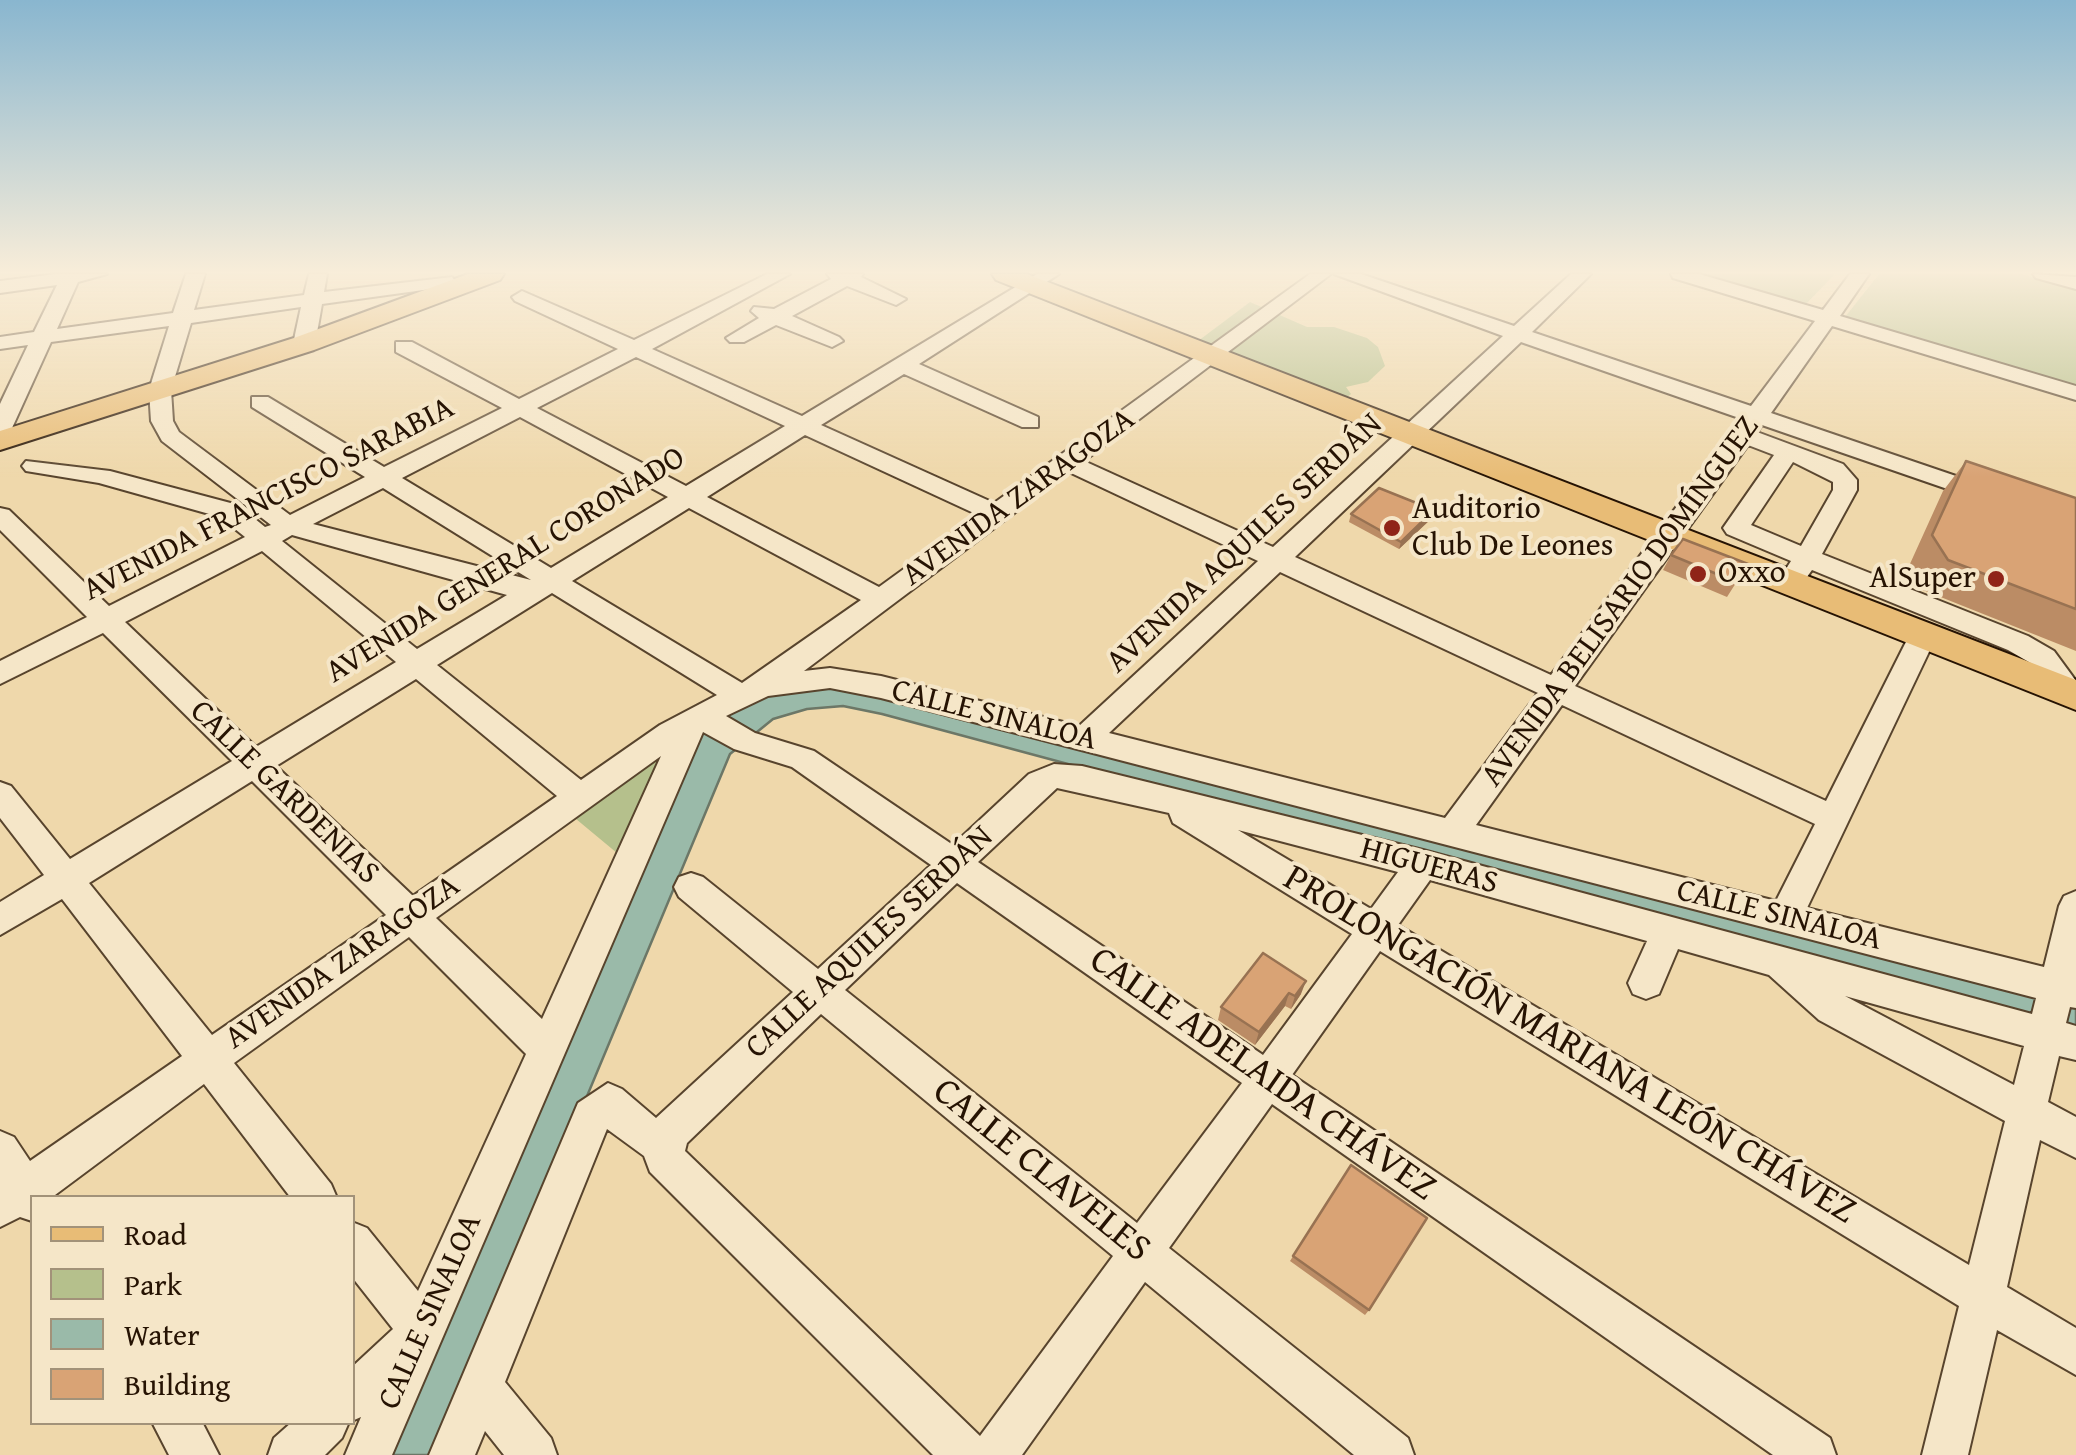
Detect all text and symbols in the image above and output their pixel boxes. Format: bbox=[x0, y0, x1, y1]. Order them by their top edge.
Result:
street label: AVENIDA FRANCISCO SARABIA bbox=[77, 390, 461, 610]
street label: AVENIDA ZARAGOZA bbox=[895, 401, 1143, 595]
street label: AVENIDA AQUILES SERDÁN bbox=[1099, 406, 1391, 682]
street label: AVENIDA BELISARIO DOMÍNGUEZ bbox=[1474, 409, 1768, 795]
street label: AVENIDA GENERAL CORONADO bbox=[319, 439, 693, 693]
place label: Auditorio Club De Leones bbox=[1412, 491, 1613, 566]
marker: Auditorio Club De Leones bbox=[1381, 517, 1403, 539]
place label: Oxxo bbox=[1718, 555, 1786, 593]
place label: AlSuper bbox=[1869, 560, 1976, 598]
marker: Oxxo bbox=[1687, 563, 1709, 585]
marker: AlSuper bbox=[1985, 568, 2007, 590]
street label: CALLE SINALOA bbox=[888, 672, 1100, 760]
street label: CALLE GARDENIAS bbox=[181, 693, 387, 893]
street label: CALLE AQUILES SERDÁN bbox=[738, 818, 1002, 1068]
street label: HIGUERAS bbox=[1356, 830, 1502, 904]
street label: PROLONGACIÓN MARIANA LEÓN CHÁVEZ bbox=[1275, 857, 1863, 1235]
street label: AVENIDA ZARAGOZA bbox=[218, 867, 468, 1059]
street label: CALLE SINALOA bbox=[1673, 872, 1885, 960]
street label: CALLE ADELAIDA CHÁVEZ bbox=[1080, 938, 1444, 1212]
street label: CALLE CLAVELES bbox=[923, 1069, 1159, 1273]
legend bbox=[30, 1195, 355, 1425]
street label: CALLE SINALOA bbox=[371, 1208, 491, 1416]
text: Road bbox=[124, 1212, 187, 1256]
text: Park bbox=[124, 1262, 182, 1306]
text: Water bbox=[124, 1312, 200, 1356]
text: Building bbox=[124, 1362, 230, 1406]

